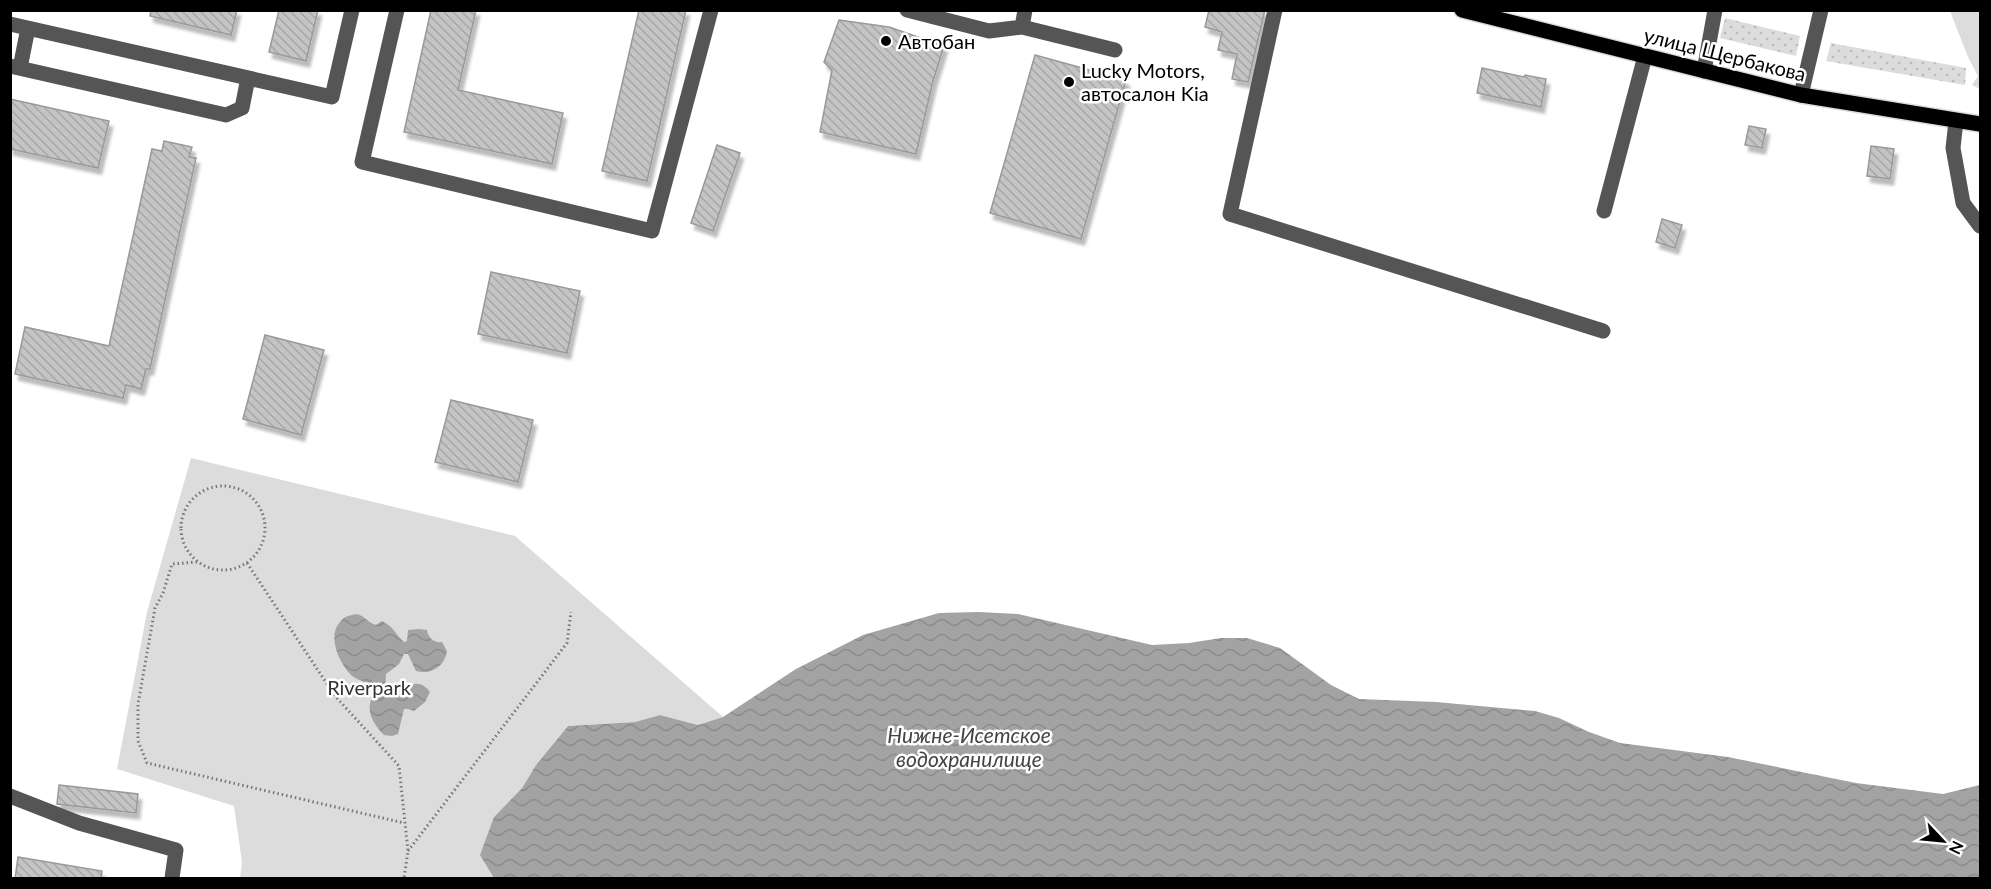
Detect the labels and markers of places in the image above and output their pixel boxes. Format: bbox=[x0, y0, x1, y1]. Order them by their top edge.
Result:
place label: Автобан bbox=[898, 29, 975, 53]
marker: Автобан bbox=[879, 34, 893, 48]
place label: Lucky Motors, автосалон Kia bbox=[1081, 58, 1209, 105]
marker: Lucky Motors, автосалон Kia bbox=[1062, 75, 1076, 89]

